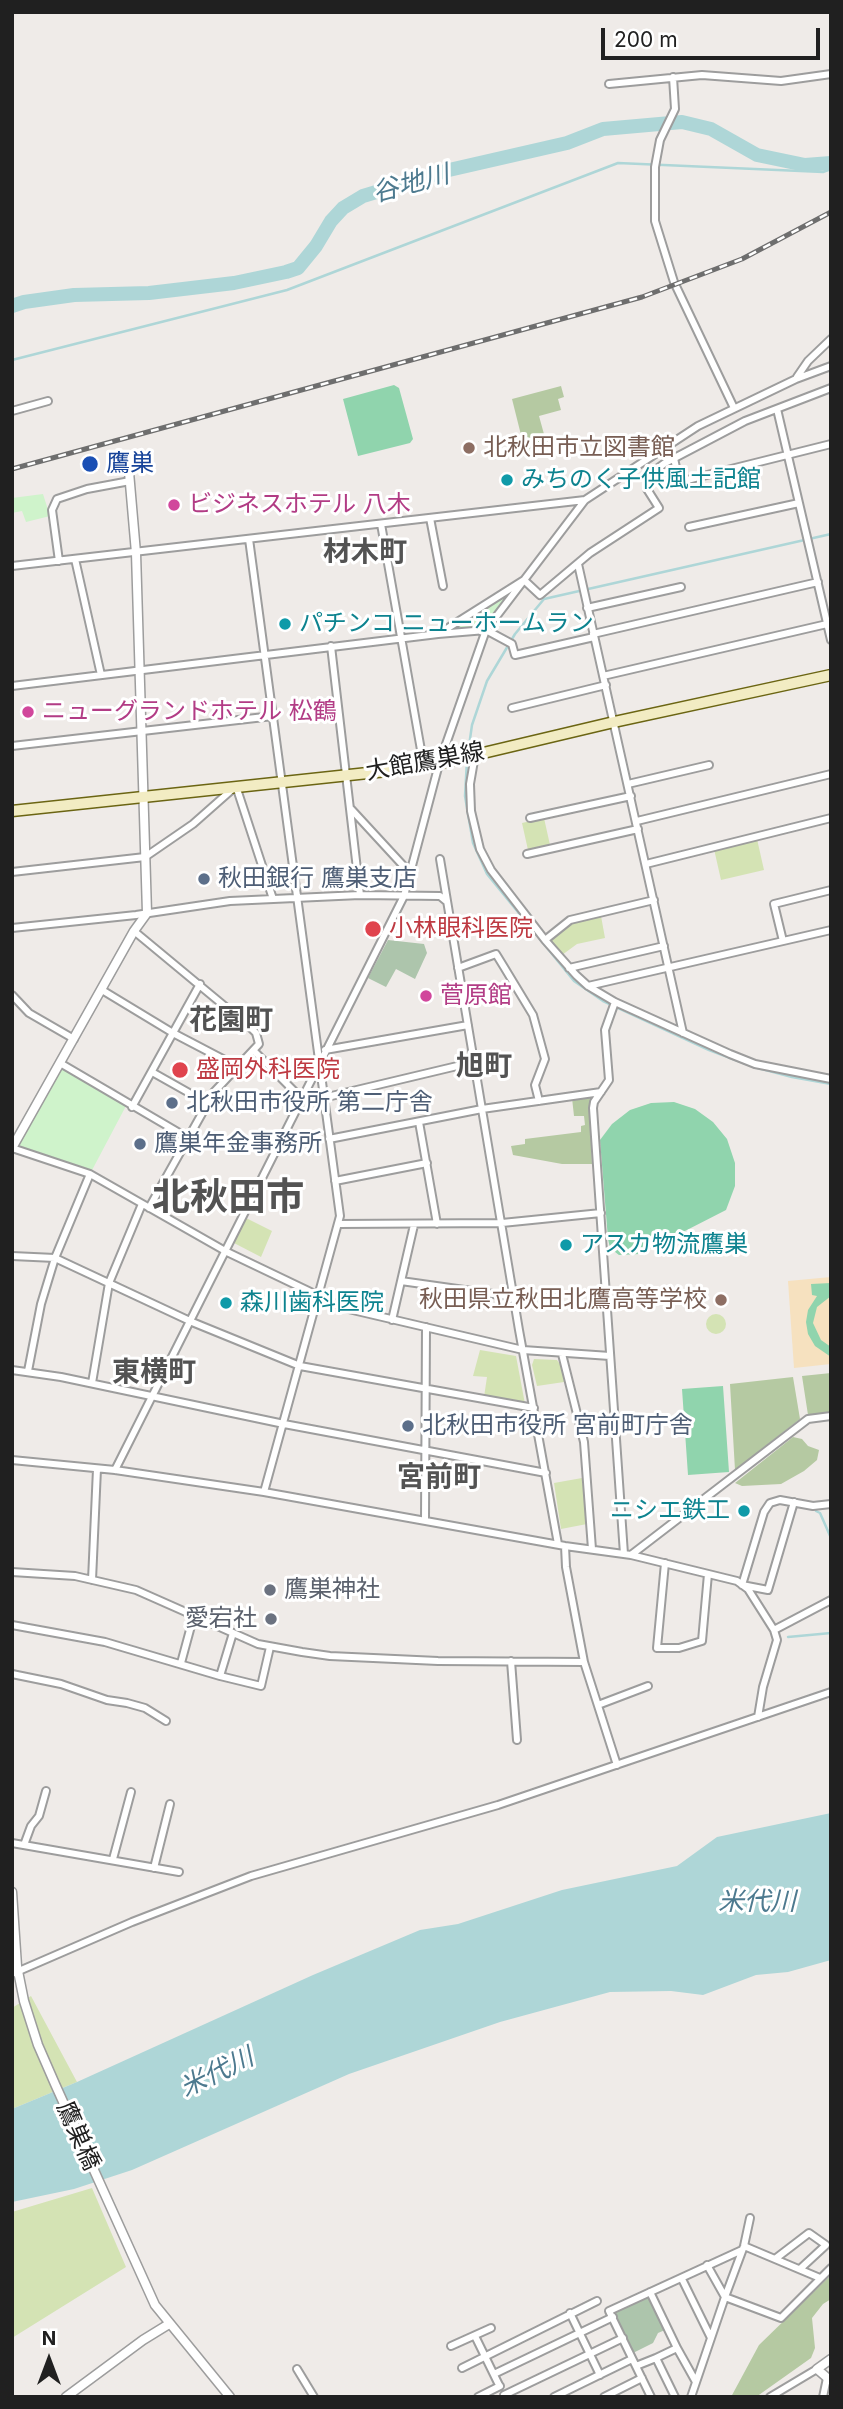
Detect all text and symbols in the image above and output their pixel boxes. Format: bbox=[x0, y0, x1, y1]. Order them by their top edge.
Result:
scale bar bbox=[605, 14, 824, 58]
text: 200 m bbox=[614, 27, 678, 52]
water label: 谷地川 bbox=[369, 159, 453, 209]
place label: 北秋田市立図書館 bbox=[483, 434, 675, 462]
marker: 北秋田市立図書館 bbox=[461, 440, 477, 456]
place label: 鷹巣 bbox=[106, 450, 154, 478]
marker: 鷹巣 bbox=[80, 454, 100, 474]
place label: みちのく子供風土記館 bbox=[521, 466, 761, 494]
marker: みちのく子供風土記館 bbox=[499, 472, 515, 488]
place label: ビジネスホテル 八木 bbox=[188, 491, 411, 519]
marker: ビジネスホテル 八木 bbox=[166, 497, 182, 513]
district label: 材木町 bbox=[323, 536, 407, 570]
place label: パチンコ ニューホームラン bbox=[299, 610, 594, 638]
marker: パチンコ ニューホームラン bbox=[277, 616, 293, 632]
place label: ニューグランドホテル 松鶴 bbox=[42, 698, 337, 726]
marker: ニューグランドホテル 松鶴 bbox=[20, 704, 36, 720]
street label: 大館鷹巣線 bbox=[363, 737, 487, 787]
place label: 秋田銀行 鷹巣支店 bbox=[218, 865, 417, 893]
marker: 秋田銀行 鷹巣支店 bbox=[196, 871, 212, 887]
place label: 小林眼科医院 bbox=[389, 915, 533, 943]
marker: 小林眼科医院 bbox=[363, 919, 383, 939]
place label: 菅原館 bbox=[440, 982, 512, 1010]
marker: 菅原館 bbox=[418, 988, 434, 1004]
district label: 花園町 bbox=[189, 1004, 273, 1038]
district label: 旭町 bbox=[456, 1050, 512, 1084]
place label: 盛岡外科医院 bbox=[196, 1056, 340, 1084]
marker: 盛岡外科医院 bbox=[170, 1060, 190, 1080]
place label: 北秋田市役所 第二庁舎 bbox=[186, 1089, 433, 1117]
marker: 北秋田市役所 第二庁舎 bbox=[164, 1095, 180, 1111]
place label: 鷹巣年金事務所 bbox=[154, 1130, 322, 1158]
marker: 鷹巣年金事務所 bbox=[132, 1136, 148, 1152]
district label: 北秋田市 bbox=[152, 1176, 304, 1222]
place label: アスカ物流鷹巣 bbox=[580, 1231, 748, 1259]
marker: アスカ物流鷹巣 bbox=[558, 1237, 574, 1253]
place label: 秋田県立秋田北鷹高等学校 bbox=[419, 1286, 707, 1314]
place label: 森川歯科医院 bbox=[240, 1289, 384, 1317]
marker: 秋田県立秋田北鷹高等学校 bbox=[713, 1292, 729, 1308]
marker: 森川歯科医院 bbox=[218, 1295, 234, 1311]
district label: 東横町 bbox=[112, 1356, 196, 1390]
place label: 北秋田市役所 宮前町庁舎 bbox=[422, 1412, 693, 1440]
marker: 北秋田市役所 宮前町庁舎 bbox=[400, 1418, 416, 1434]
district label: 宮前町 bbox=[397, 1461, 481, 1495]
place label: ニシエ鉄工 bbox=[610, 1497, 730, 1525]
marker: ニシエ鉄工 bbox=[736, 1503, 752, 1519]
place label: 鷹巣神社 bbox=[284, 1576, 380, 1604]
marker: 鷹巣神社 bbox=[262, 1582, 278, 1598]
place label: 愛宕社 bbox=[185, 1605, 257, 1633]
marker: 愛宕社 bbox=[263, 1611, 279, 1627]
water label: 米代川 bbox=[718, 1886, 796, 1918]
water label: 米代川 bbox=[175, 2042, 259, 2104]
street label: 鷹巣橋 bbox=[50, 2097, 106, 2175]
north arrow bbox=[14, 2325, 84, 2395]
text: N bbox=[42, 2327, 56, 2350]

